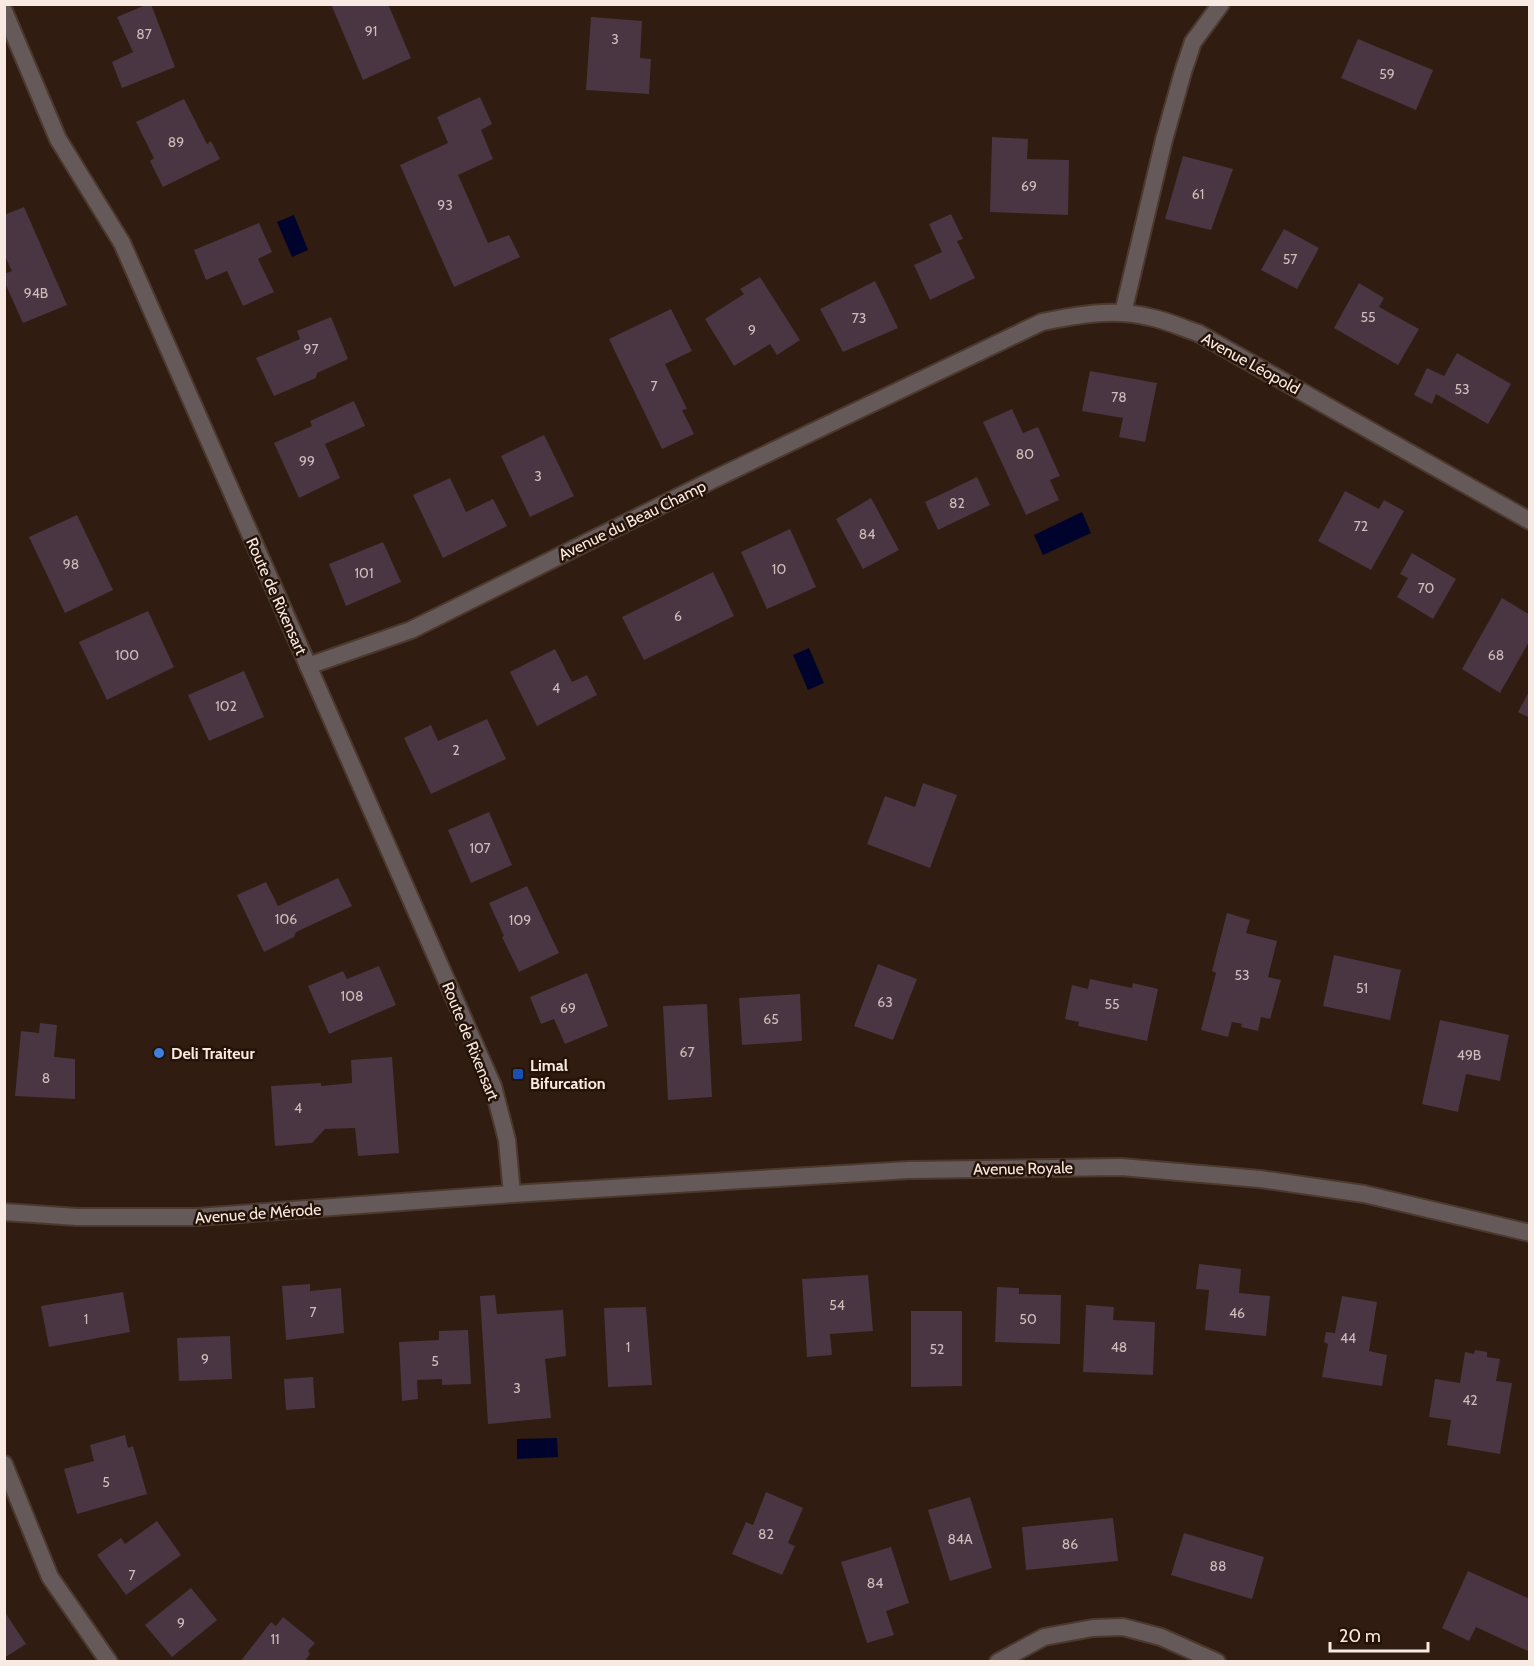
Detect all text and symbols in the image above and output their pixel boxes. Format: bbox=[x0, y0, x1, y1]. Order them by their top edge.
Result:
house number: 91 bbox=[365, 22, 377, 40]
house number: 87 bbox=[136, 25, 152, 43]
house number: 3 bbox=[611, 30, 619, 48]
house number: 59 bbox=[1379, 65, 1395, 83]
house number: 89 bbox=[168, 133, 184, 151]
house number: 69 bbox=[1021, 177, 1037, 195]
house number: 61 bbox=[1192, 185, 1204, 203]
house number: 93 bbox=[437, 196, 453, 214]
house number: 57 bbox=[1283, 250, 1297, 268]
house number: 94B bbox=[24, 284, 48, 302]
house number: 55 bbox=[1360, 308, 1376, 326]
house number: 73 bbox=[852, 309, 866, 327]
house number: 9 bbox=[748, 321, 756, 339]
street label: Avenue Léopold bbox=[1198, 329, 1303, 398]
house number: 97 bbox=[304, 340, 319, 358]
house number: 7 bbox=[650, 377, 658, 395]
house number: 53 bbox=[1454, 380, 1470, 398]
house number: 78 bbox=[1111, 388, 1127, 406]
house number: 80 bbox=[1016, 445, 1034, 463]
house number: 99 bbox=[299, 452, 315, 470]
house number: 3 bbox=[534, 467, 542, 485]
street label: Avenue du Beau Champ bbox=[555, 476, 709, 564]
house number: 82 bbox=[949, 494, 965, 512]
house number: 72 bbox=[1354, 517, 1368, 535]
house number: 84 bbox=[859, 525, 875, 543]
street label: Route de Rixensart bbox=[242, 535, 311, 658]
house number: 98 bbox=[63, 555, 79, 573]
house number: 10 bbox=[772, 560, 786, 578]
house number: 101 bbox=[355, 564, 373, 582]
house number: 70 bbox=[1418, 579, 1435, 597]
house number: 6 bbox=[674, 607, 682, 625]
house number: 100 bbox=[115, 646, 139, 664]
house number: 68 bbox=[1488, 646, 1504, 664]
house number: 4 bbox=[552, 679, 560, 697]
house number: 102 bbox=[215, 697, 237, 715]
house number: 2 bbox=[452, 741, 460, 759]
house number: 107 bbox=[469, 839, 491, 857]
house number: 106 bbox=[275, 910, 297, 928]
house number: 109 bbox=[509, 911, 531, 929]
house number: 53 bbox=[1234, 966, 1250, 984]
street label: Route de Rixensart bbox=[438, 979, 503, 1104]
house number: 51 bbox=[1356, 979, 1368, 997]
house number: 108 bbox=[341, 987, 363, 1005]
house number: 63 bbox=[877, 993, 893, 1011]
house number: 55 bbox=[1104, 995, 1120, 1013]
house number: 69 bbox=[560, 999, 576, 1017]
house number: 65 bbox=[763, 1010, 779, 1028]
house number: 67 bbox=[680, 1043, 694, 1061]
place label: Deli Traiteur bbox=[171, 1044, 255, 1063]
marker: Deli Traiteur bbox=[152, 1046, 166, 1060]
house number: 49B bbox=[1457, 1046, 1481, 1064]
place label: Limal Bifurcation bbox=[530, 1056, 606, 1093]
marker: Limal Bifurcation bbox=[511, 1067, 525, 1081]
house number: 8 bbox=[42, 1069, 50, 1087]
house number: 4 bbox=[294, 1099, 302, 1117]
street label: Avenue Royale bbox=[973, 1158, 1073, 1179]
street label: Avenue de Mérode bbox=[194, 1200, 322, 1227]
house number: 54 bbox=[829, 1296, 845, 1314]
house number: 7 bbox=[309, 1303, 317, 1321]
house number: 46 bbox=[1229, 1304, 1245, 1322]
house number: 1 bbox=[84, 1310, 88, 1328]
house number: 50 bbox=[1019, 1310, 1037, 1328]
house number: 44 bbox=[1340, 1329, 1356, 1347]
house number: 1 bbox=[626, 1338, 630, 1356]
house number: 48 bbox=[1111, 1338, 1127, 1356]
house number: 52 bbox=[930, 1340, 944, 1358]
house number: 9 bbox=[201, 1350, 209, 1368]
house number: 5 bbox=[431, 1352, 439, 1370]
house number: 3 bbox=[513, 1379, 521, 1397]
house number: 42 bbox=[1462, 1391, 1478, 1409]
house number: 5 bbox=[102, 1473, 110, 1491]
house number: 82 bbox=[758, 1525, 774, 1543]
house number: 84A bbox=[947, 1530, 973, 1548]
house number: 86 bbox=[1062, 1535, 1078, 1553]
house number: 88 bbox=[1210, 1557, 1226, 1575]
house number: 7 bbox=[128, 1566, 136, 1584]
house number: 84 bbox=[867, 1574, 883, 1592]
house number: 9 bbox=[177, 1614, 185, 1632]
scale bar bbox=[1330, 1615, 1428, 1653]
text: 20 m bbox=[1339, 1625, 1381, 1647]
house number: 11 bbox=[270, 1630, 280, 1648]

